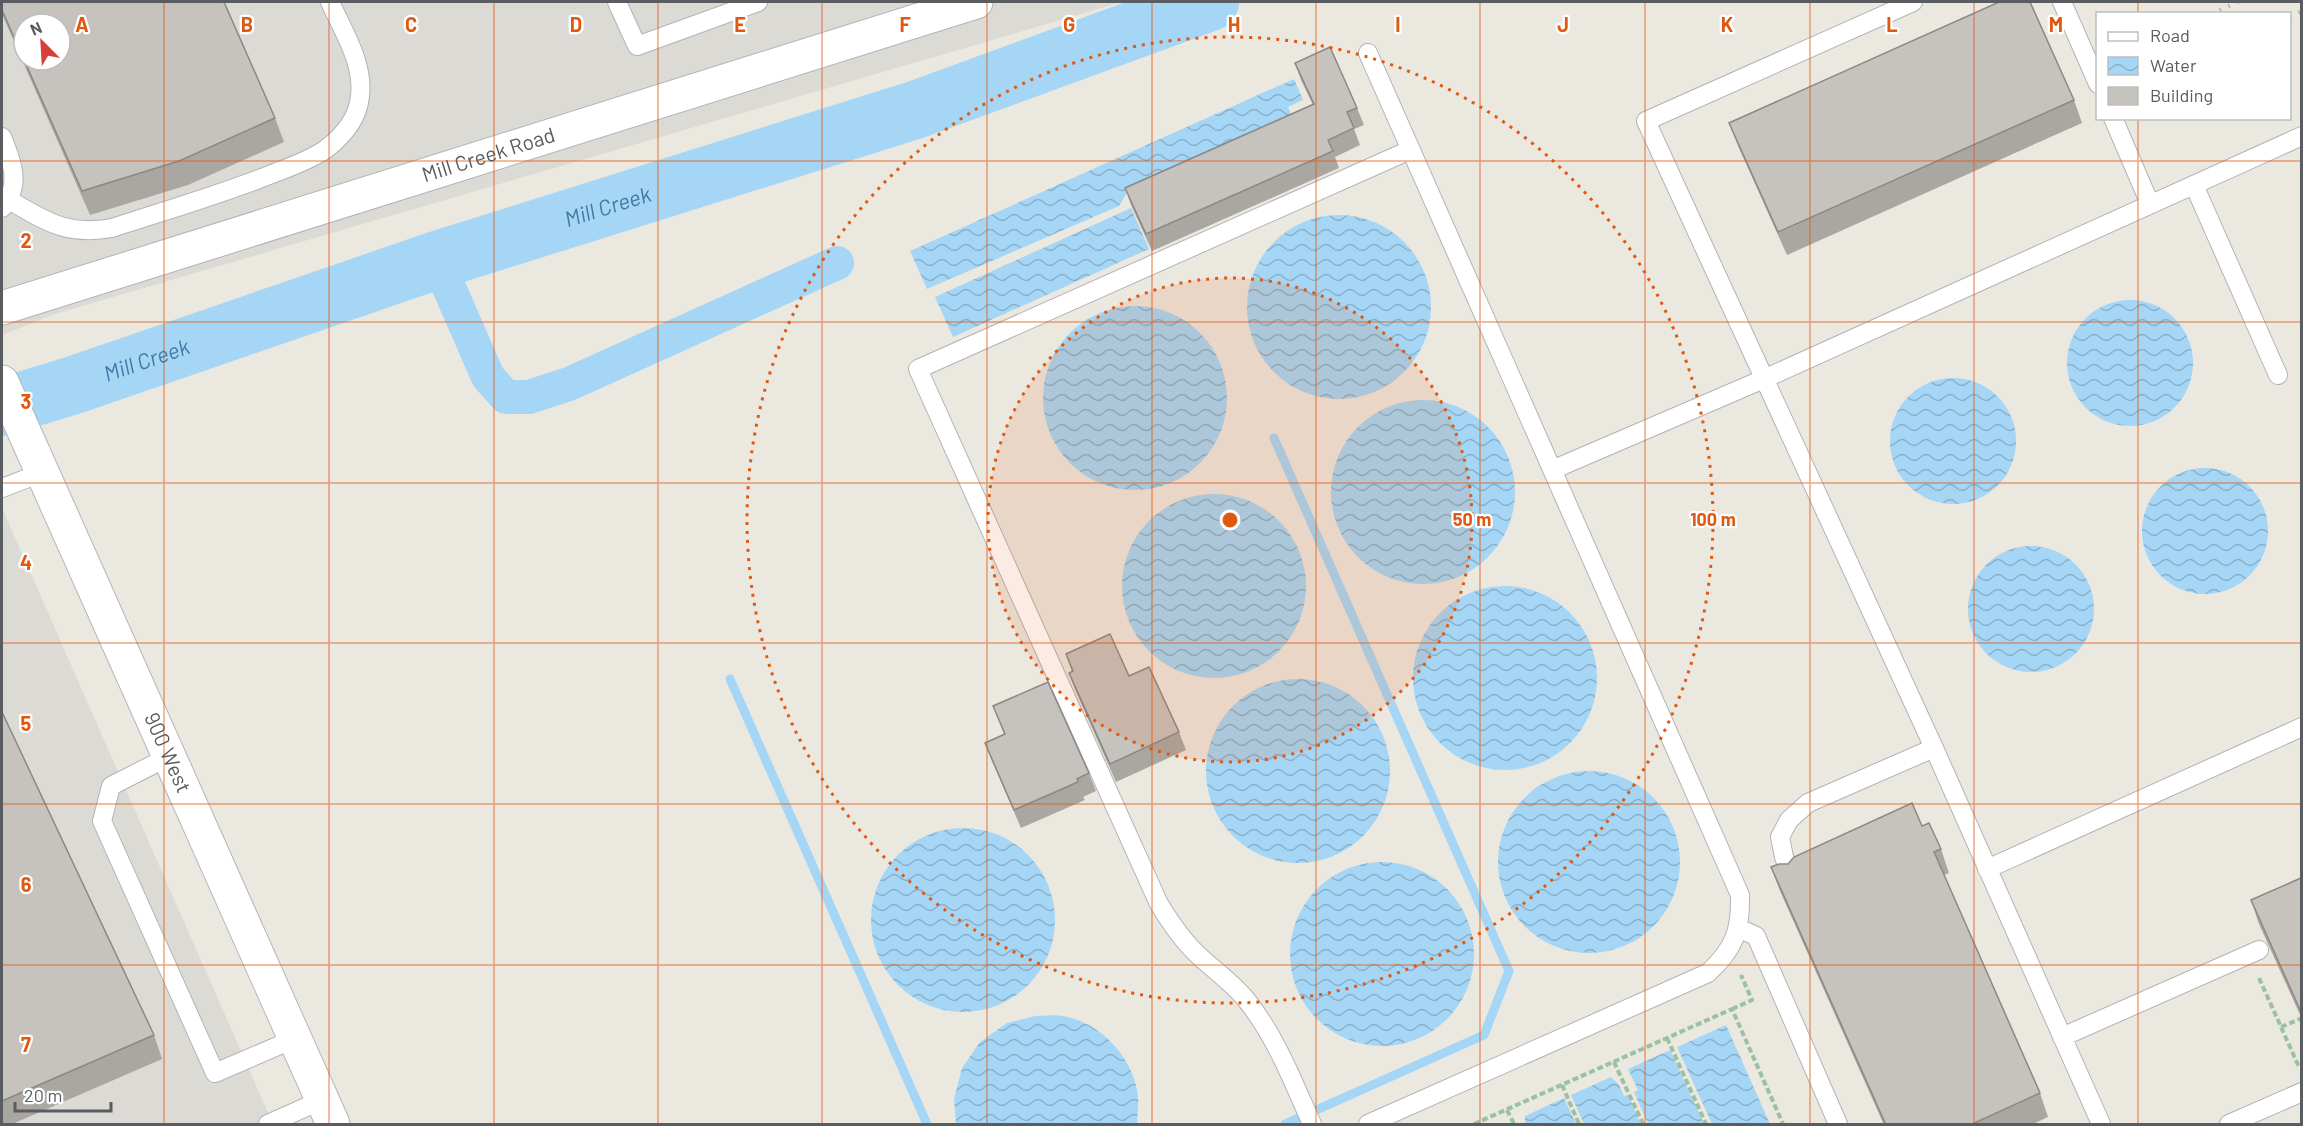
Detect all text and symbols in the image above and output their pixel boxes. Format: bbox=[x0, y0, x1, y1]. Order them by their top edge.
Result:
north arrow bbox=[12, 12, 72, 72]
text: A bbox=[75, 12, 89, 36]
text: B bbox=[241, 12, 253, 36]
text: C bbox=[405, 12, 417, 36]
text: D bbox=[570, 12, 582, 36]
text: E bbox=[734, 12, 746, 36]
text: F bbox=[899, 12, 911, 36]
text: G bbox=[1063, 12, 1075, 36]
text: H bbox=[1228, 12, 1240, 36]
text: I bbox=[1395, 12, 1401, 36]
text: J bbox=[1557, 12, 1569, 36]
text: K bbox=[1721, 12, 1734, 36]
text: L bbox=[1886, 12, 1898, 36]
text: M bbox=[2049, 12, 2063, 36]
legend bbox=[2096, 12, 2291, 120]
text: N bbox=[27, 17, 44, 39]
text: Road bbox=[2150, 24, 2190, 46]
text: Water bbox=[2150, 54, 2197, 76]
text: Building bbox=[2150, 84, 2213, 106]
street label: Mill Creek Road bbox=[418, 121, 558, 186]
water label: Mill Creek bbox=[561, 180, 654, 231]
text: 2 bbox=[20, 228, 32, 252]
water label: Mill Creek bbox=[100, 332, 193, 386]
text: 3 bbox=[21, 389, 31, 413]
text: 50 m bbox=[1453, 508, 1491, 530]
text: 100 m bbox=[1690, 508, 1736, 530]
centre of rings bbox=[1220, 510, 1240, 530]
text: 4 bbox=[20, 550, 32, 574]
street label: 900 West bbox=[140, 708, 198, 796]
text: 5 bbox=[21, 711, 32, 735]
text: 6 bbox=[21, 872, 32, 896]
text: 7 bbox=[21, 1032, 31, 1056]
scale bar bbox=[15, 1075, 111, 1113]
text: 20 m bbox=[24, 1084, 62, 1106]

